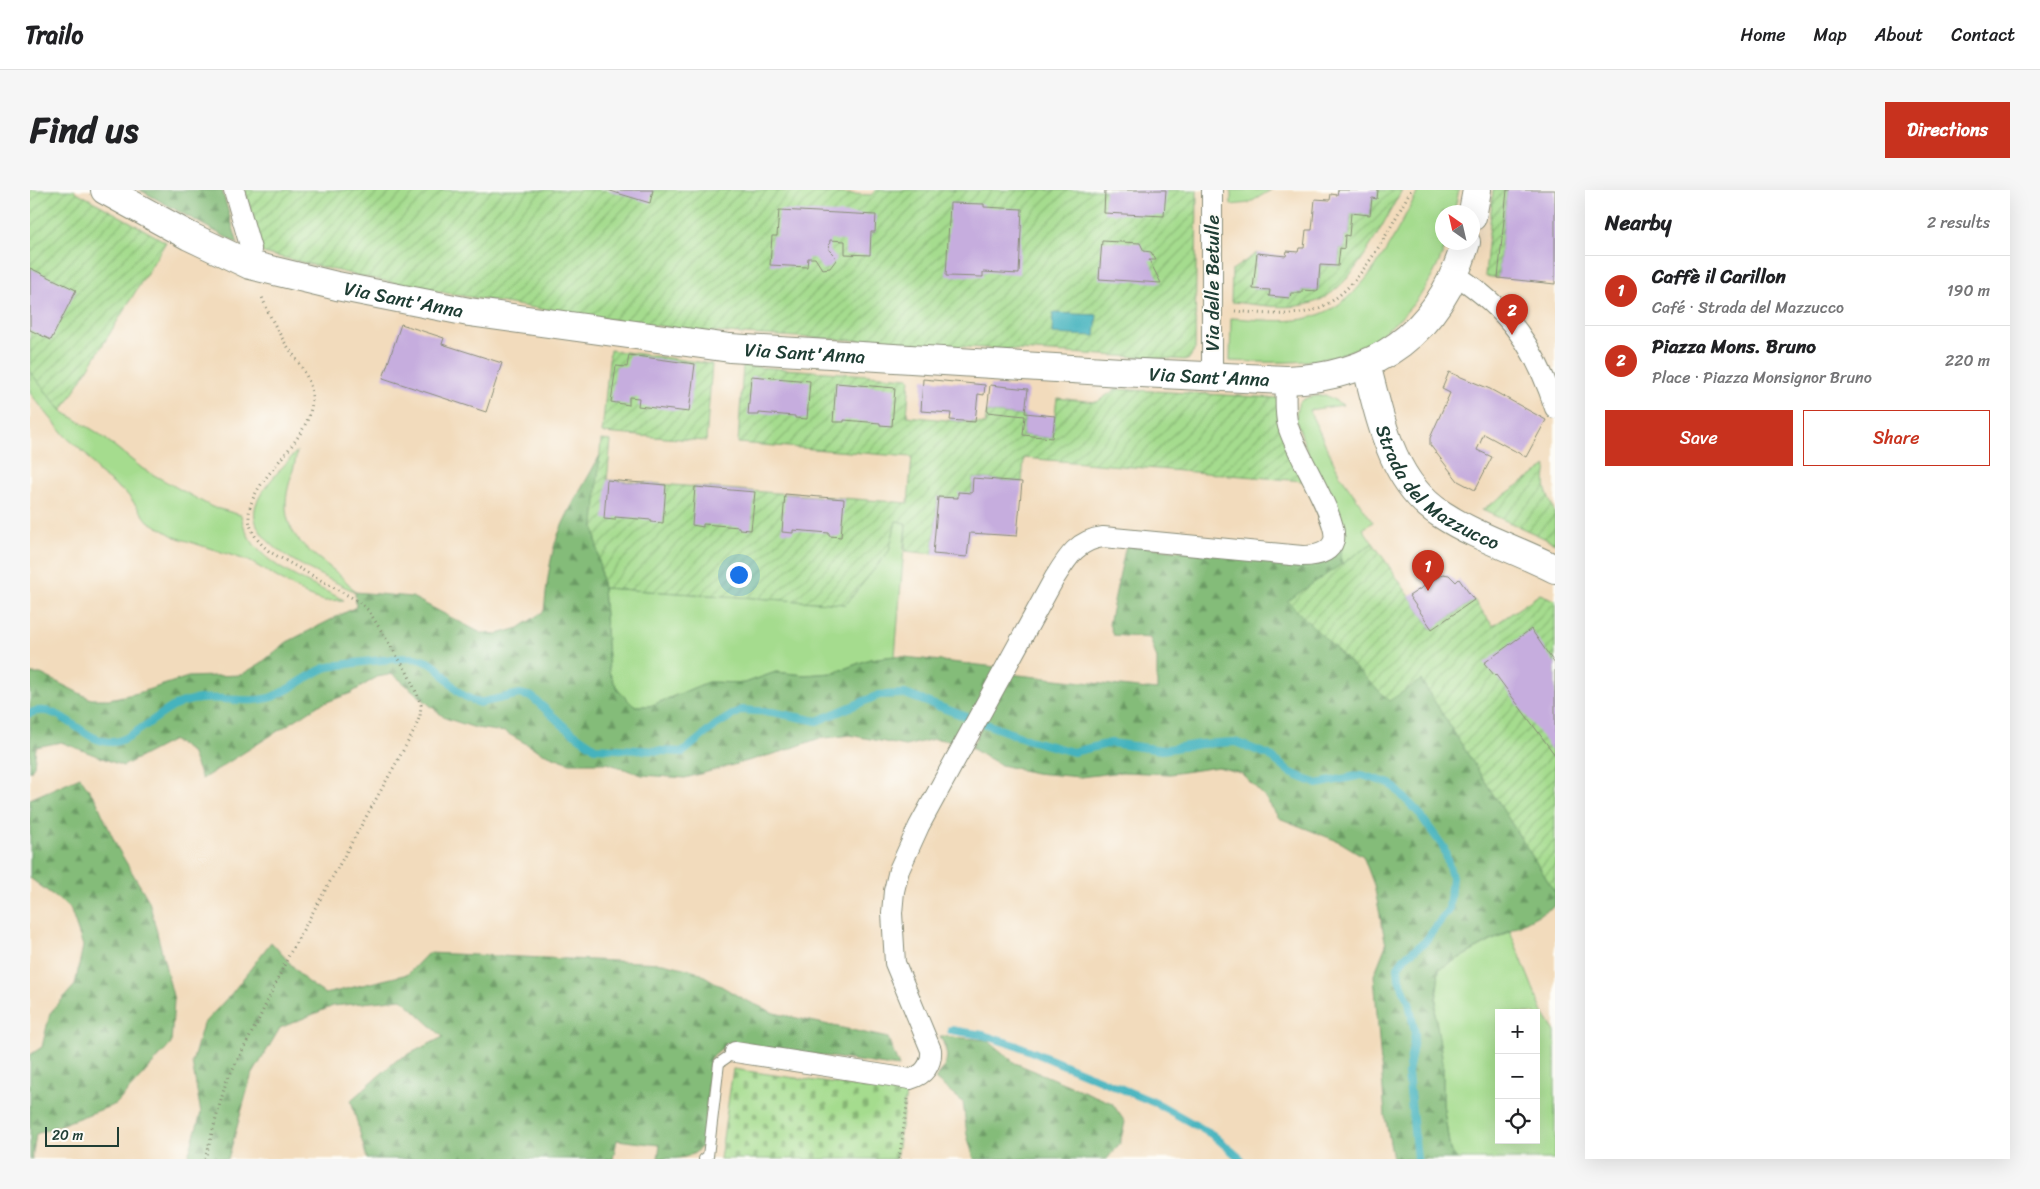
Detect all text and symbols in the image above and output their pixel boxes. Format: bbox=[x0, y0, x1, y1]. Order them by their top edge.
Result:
text: Trailo bbox=[25, 14, 83, 56]
text: Home bbox=[1741, 19, 1786, 51]
text: Map bbox=[1814, 19, 1847, 51]
text: About bbox=[1875, 19, 1923, 51]
text: Contact bbox=[1951, 19, 2015, 51]
text: Find us bbox=[30, 99, 138, 161]
button: Directions bbox=[1885, 102, 2010, 158]
text: Nearby bbox=[1605, 204, 1671, 242]
north arrow bbox=[1435, 205, 1480, 250]
text: 2 results bbox=[1927, 208, 1990, 237]
street label: Via delle Betulle bbox=[1196, 214, 1229, 351]
text: Caffè il Carillon bbox=[1652, 260, 1786, 293]
street label: Via Sant'Anna bbox=[341, 271, 467, 327]
text: 1 bbox=[1618, 276, 1624, 305]
text: 190 m bbox=[1947, 276, 1990, 305]
text: Café · Strada del Mazzucco bbox=[1652, 293, 1844, 322]
pin: 2 bbox=[1496, 294, 1528, 335]
text: Piazza Mons. Bruno bbox=[1652, 330, 1816, 363]
street label: Via Sant'Anna bbox=[744, 332, 867, 373]
text: 2 bbox=[1616, 346, 1626, 375]
text: 220 m bbox=[1945, 346, 1990, 375]
street label: Via Sant'Anna bbox=[1148, 357, 1271, 396]
text: Place · Piazza Monsignor Bruno bbox=[1652, 363, 1872, 392]
button: Save bbox=[1605, 410, 1793, 466]
button: Share bbox=[1803, 410, 1990, 466]
street label: Strada del Mazzucco bbox=[1367, 420, 1505, 559]
pin: 1 bbox=[1412, 550, 1444, 591]
your location bbox=[726, 562, 752, 588]
map controls bbox=[1495, 1009, 1540, 1144]
button: + bbox=[1495, 1009, 1540, 1054]
button: − bbox=[1495, 1054, 1540, 1099]
button: locate bbox=[1495, 1099, 1540, 1144]
text: 20 m bbox=[52, 1123, 83, 1148]
scale bar bbox=[45, 1124, 119, 1147]

